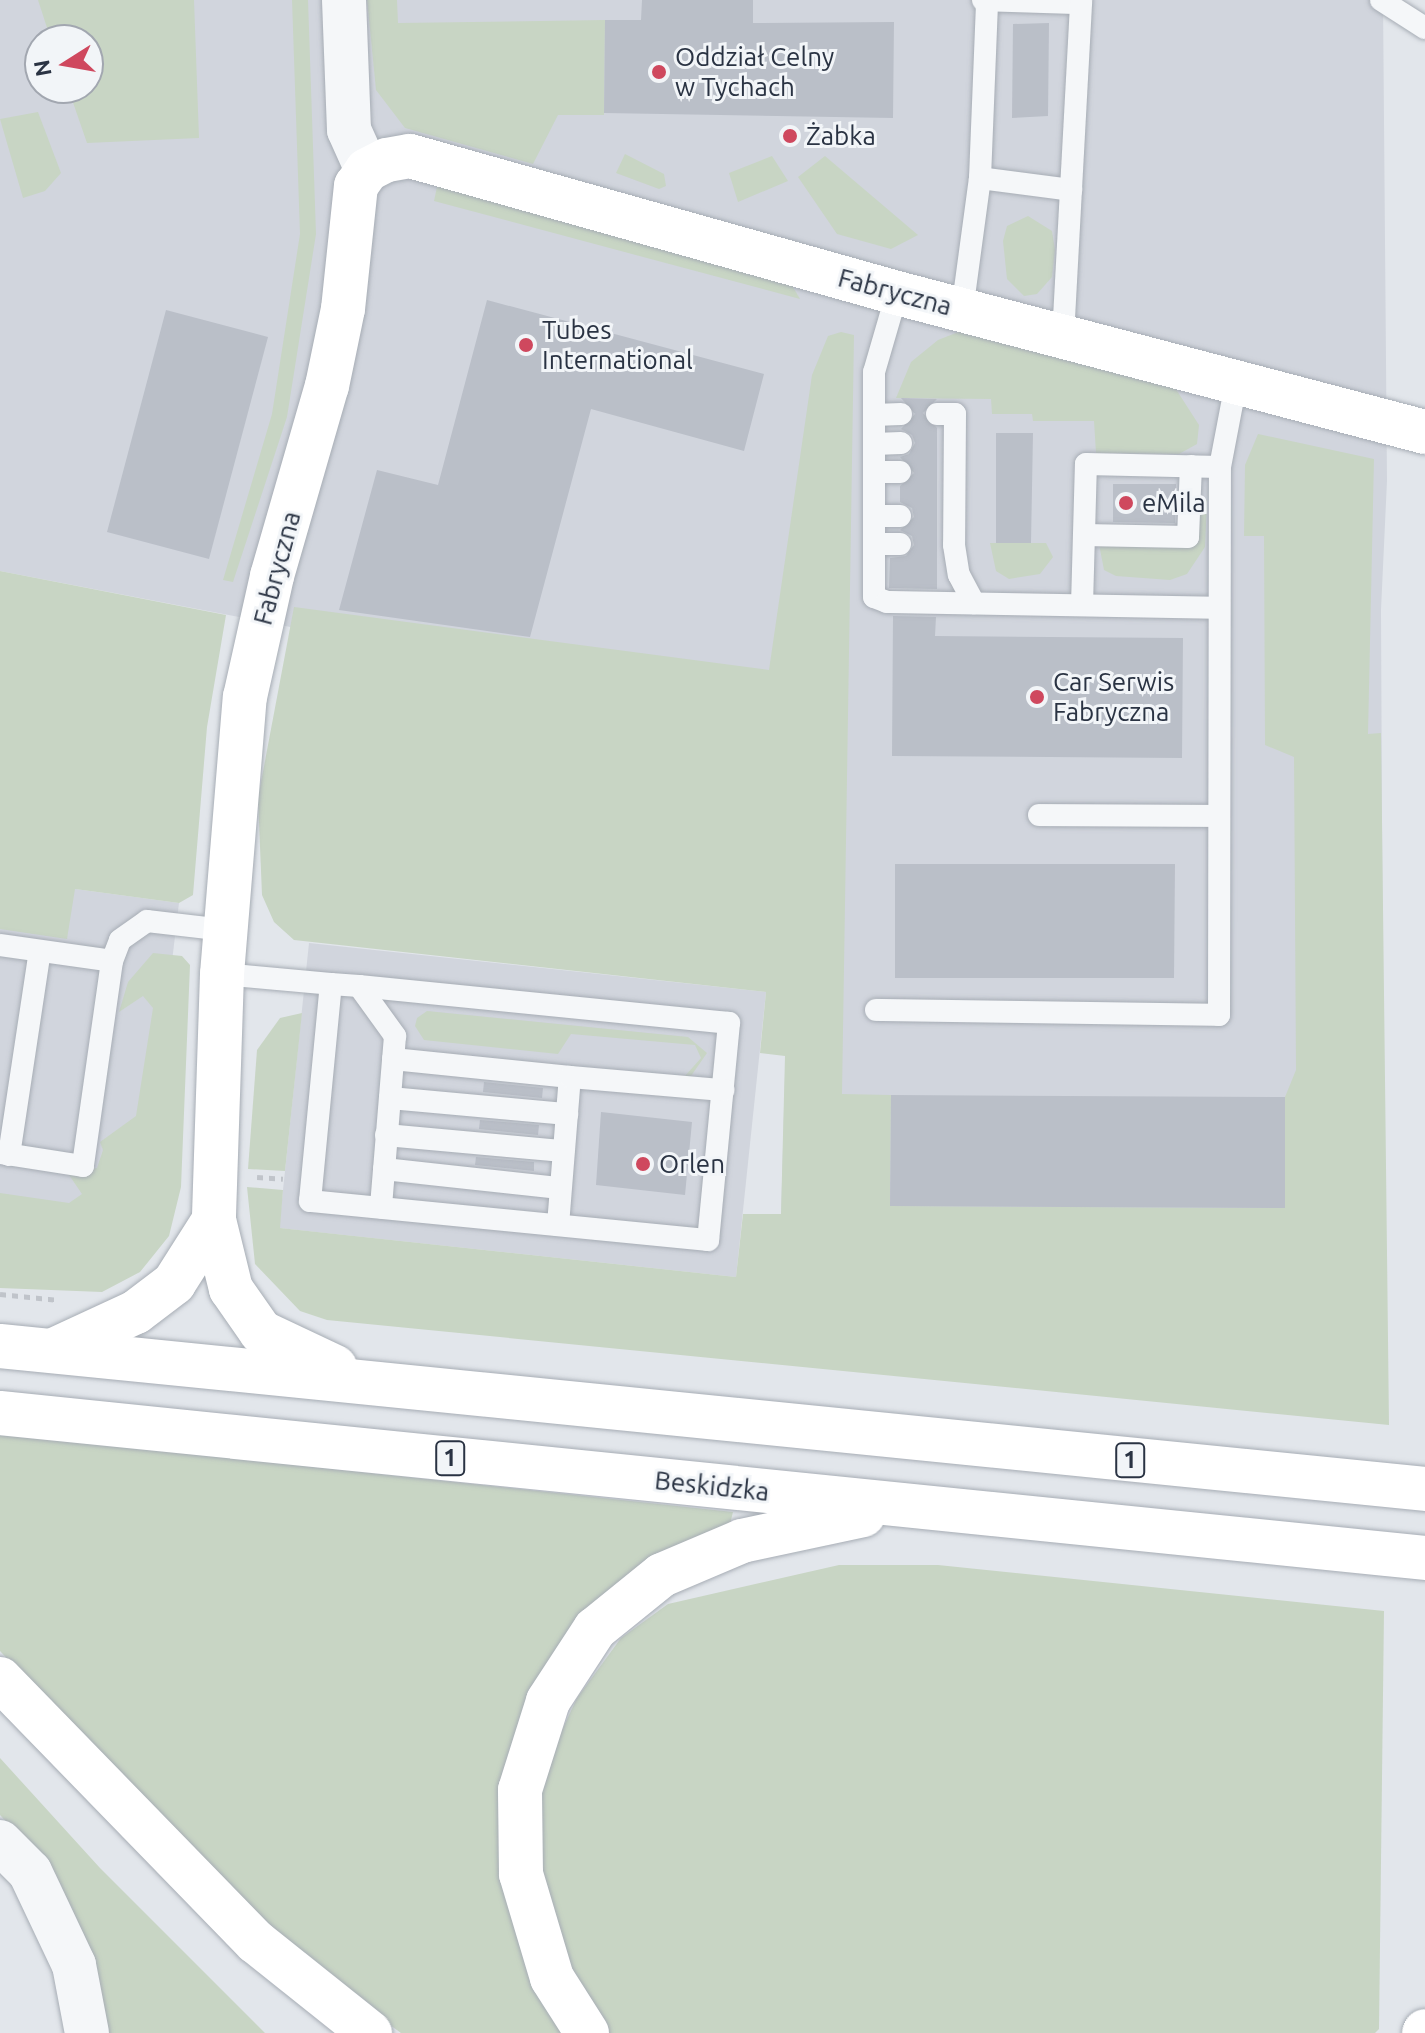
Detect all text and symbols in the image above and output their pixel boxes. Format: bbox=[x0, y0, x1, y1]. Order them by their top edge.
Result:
north arrow bbox=[24, 24, 104, 104]
place label: Oddział Celny w Tychach bbox=[675, 41, 834, 102]
text: N bbox=[28, 58, 56, 79]
marker: Oddział Celny w Tychach bbox=[650, 63, 668, 81]
place label: Żabka bbox=[806, 120, 876, 152]
marker: Żabka bbox=[781, 127, 799, 145]
street label: Fabryczna bbox=[835, 262, 955, 322]
place label: Tubes International bbox=[542, 314, 693, 376]
marker: Tubes International bbox=[517, 336, 535, 354]
place label: eMila bbox=[1142, 487, 1205, 519]
marker: eMila bbox=[1117, 494, 1135, 512]
street label: Fabryczna bbox=[247, 508, 307, 628]
place label: Car Serwis Fabryczna bbox=[1053, 666, 1174, 728]
marker: Car Serwis Fabryczna bbox=[1028, 688, 1046, 706]
place label: Orlen bbox=[659, 1148, 725, 1180]
marker: Orlen bbox=[634, 1155, 652, 1173]
road number: 1 bbox=[434, 1438, 466, 1478]
road number: 1 bbox=[1114, 1440, 1146, 1480]
street label: Beskidzka bbox=[653, 1464, 771, 1508]

